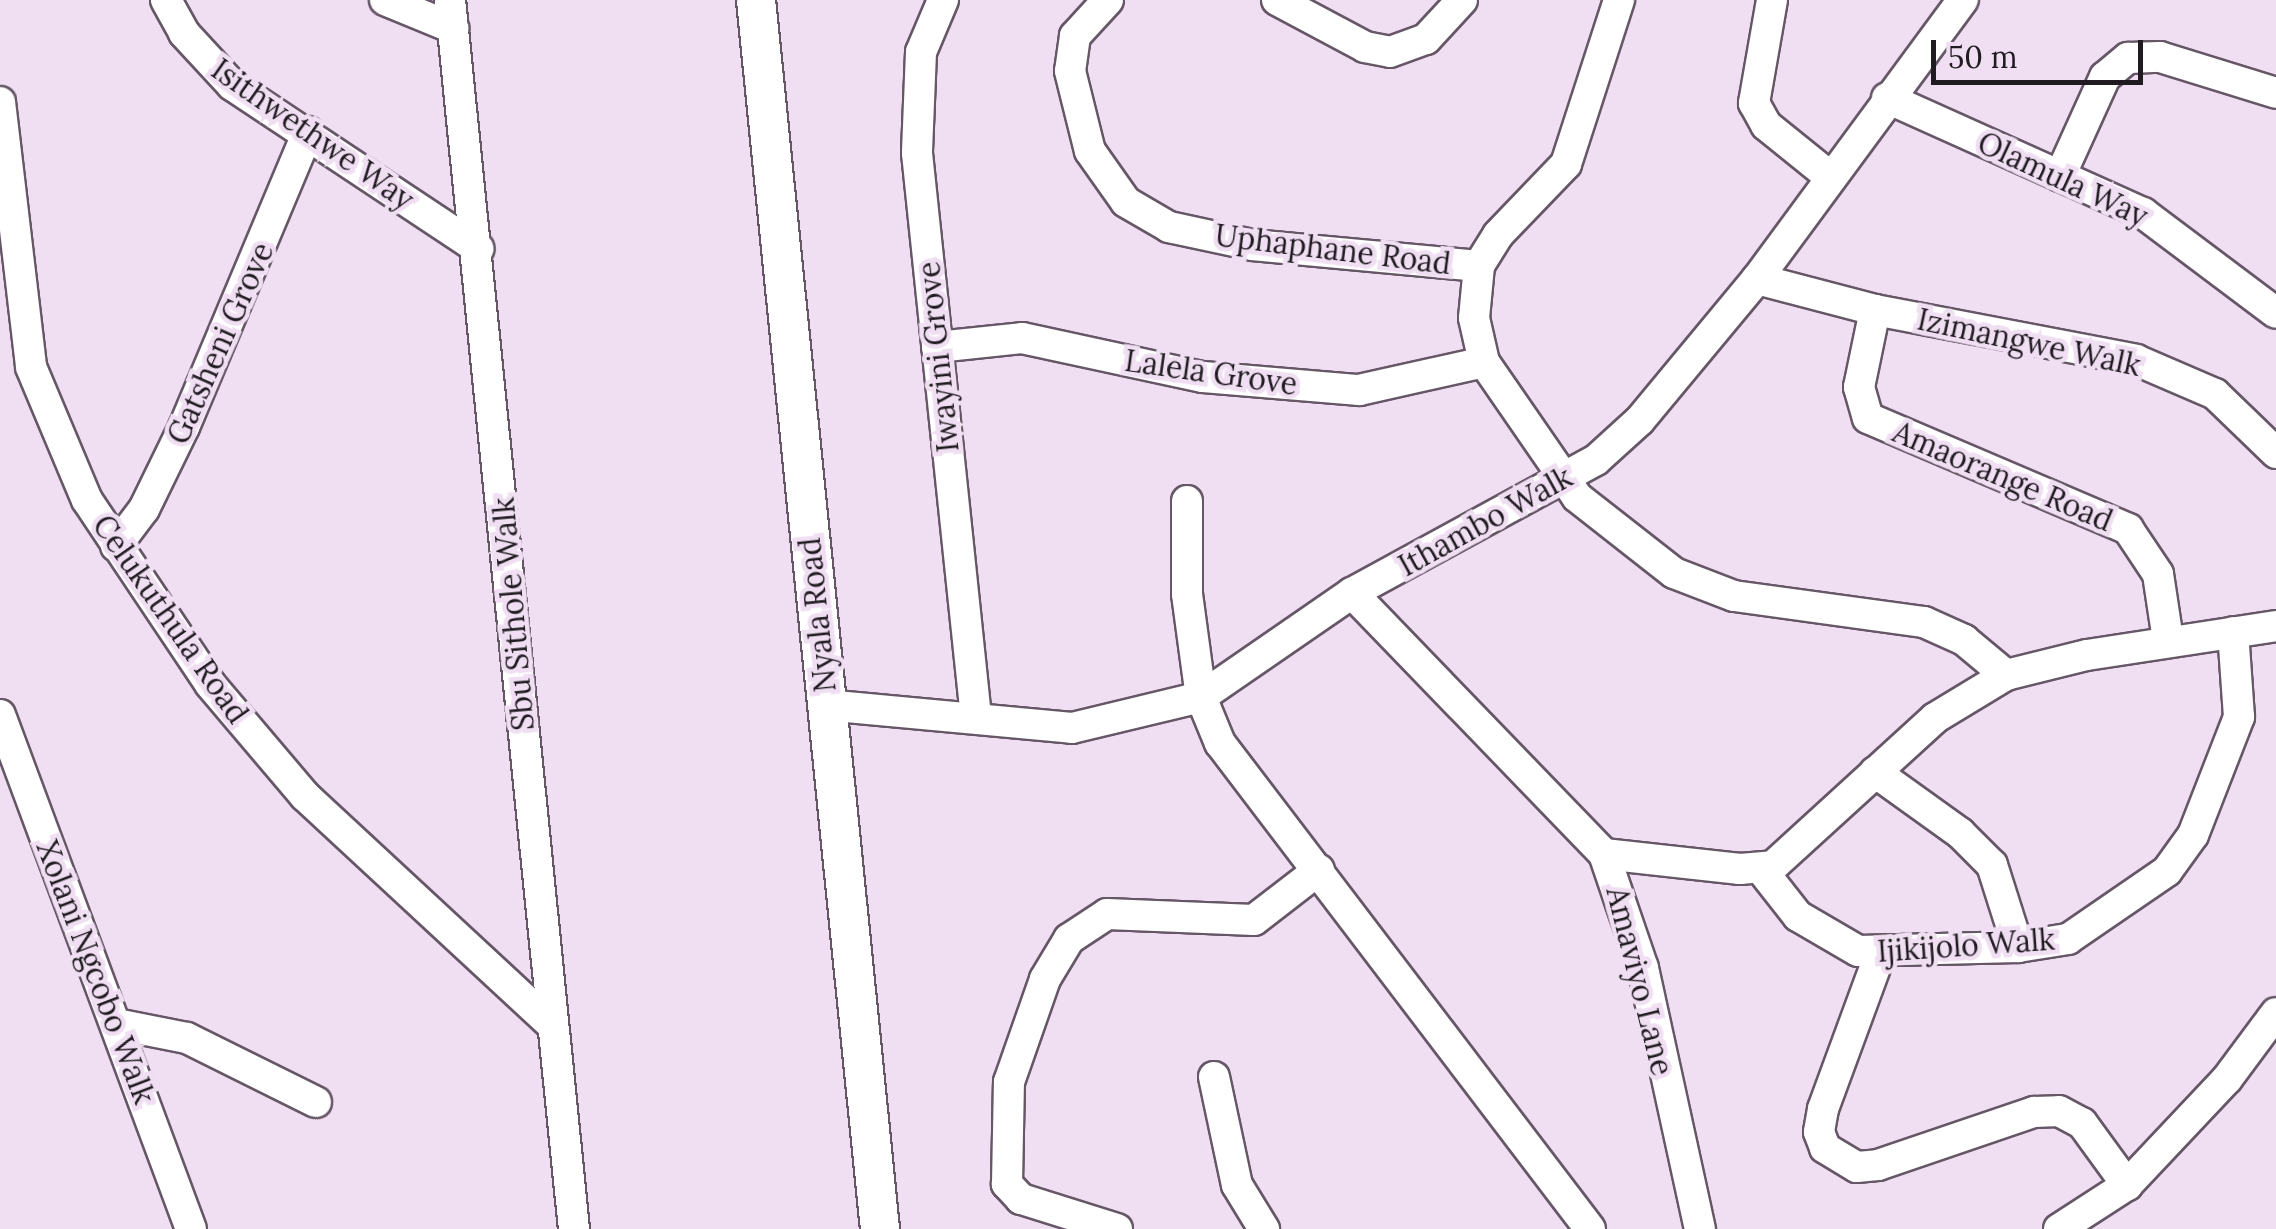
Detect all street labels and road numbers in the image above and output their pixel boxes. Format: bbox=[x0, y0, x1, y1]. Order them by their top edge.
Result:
street label: Isithwethwe Way bbox=[205, 51, 421, 217]
street label: Olamula Way bbox=[1972, 124, 2154, 234]
street label: Uphaphane Road bbox=[1213, 217, 1453, 281]
street label: Gatsheni Grove bbox=[160, 237, 280, 449]
street label: Iwayini Grove bbox=[910, 260, 966, 454]
street label: Izimangwe Walk bbox=[1914, 301, 2144, 383]
street label: Lalela Grove bbox=[1122, 342, 1300, 402]
street label: Amaorange Road bbox=[1888, 413, 2118, 539]
street label: Ithambo Walk bbox=[1392, 459, 1578, 583]
street label: Sbu Sithole Walk bbox=[485, 496, 541, 732]
street label: Celukuthula Road bbox=[86, 508, 256, 730]
street label: Nyala Road bbox=[791, 536, 843, 694]
street label: Xolani Ngcobo Walk bbox=[29, 835, 163, 1109]
street label: Amaviyo Lane bbox=[1599, 883, 1681, 1079]
street label: Ijikijolo Walk bbox=[1876, 921, 2056, 969]

